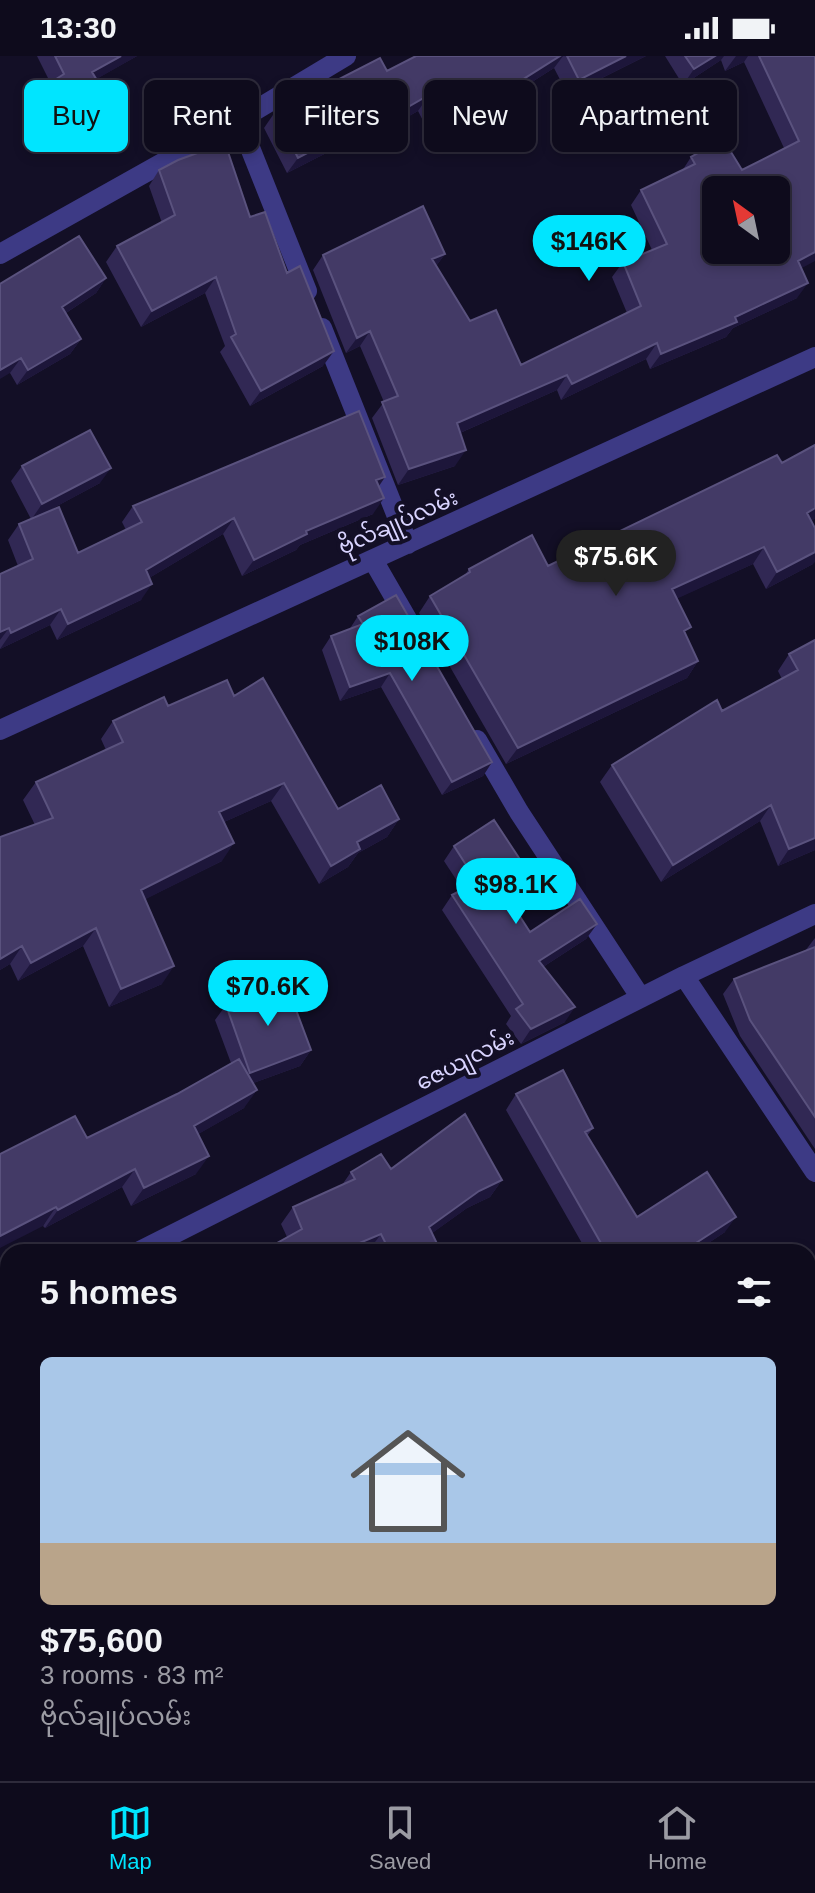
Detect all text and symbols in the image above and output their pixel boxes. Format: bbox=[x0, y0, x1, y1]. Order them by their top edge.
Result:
text: 13:30 bbox=[40, 11, 117, 44]
chip: Buy bbox=[24, 80, 128, 152]
chip: Rent bbox=[144, 80, 259, 152]
chip: Filters bbox=[275, 80, 408, 152]
chip: New bbox=[424, 80, 536, 152]
chip: Apartment bbox=[552, 80, 737, 152]
north arrow bbox=[702, 176, 790, 264]
map controls bbox=[702, 176, 790, 264]
pin: $146K bbox=[533, 215, 645, 283]
text: $146K bbox=[551, 226, 627, 256]
street label: ဗိုလ်ချုပ်လမ်း bbox=[333, 482, 464, 565]
pin: $75.6K bbox=[551, 530, 681, 598]
text: $75.6K bbox=[574, 541, 658, 571]
pin: $108K bbox=[356, 615, 468, 683]
text: $108K bbox=[374, 626, 450, 656]
pin: $98.1K bbox=[451, 858, 581, 926]
text: $98.1K bbox=[474, 869, 558, 899]
pin: $70.6K bbox=[203, 960, 333, 1028]
text: $70.6K bbox=[226, 971, 310, 1001]
street label: ဇေယျလမ်း bbox=[411, 1022, 521, 1101]
icon: filters bbox=[732, 1270, 776, 1314]
text: 5 homes bbox=[40, 1273, 178, 1311]
icon: home bbox=[336, 1409, 480, 1553]
text: $75,600 bbox=[40, 1621, 163, 1659]
text: 3 rooms · 83 m² bbox=[40, 1660, 224, 1690]
text: ဗိုလ်ချုပ်လမ်း bbox=[40, 1701, 191, 1731]
tab: Map bbox=[108, 1801, 152, 1875]
tab: Saved bbox=[369, 1801, 431, 1875]
tab: Home bbox=[648, 1801, 707, 1875]

